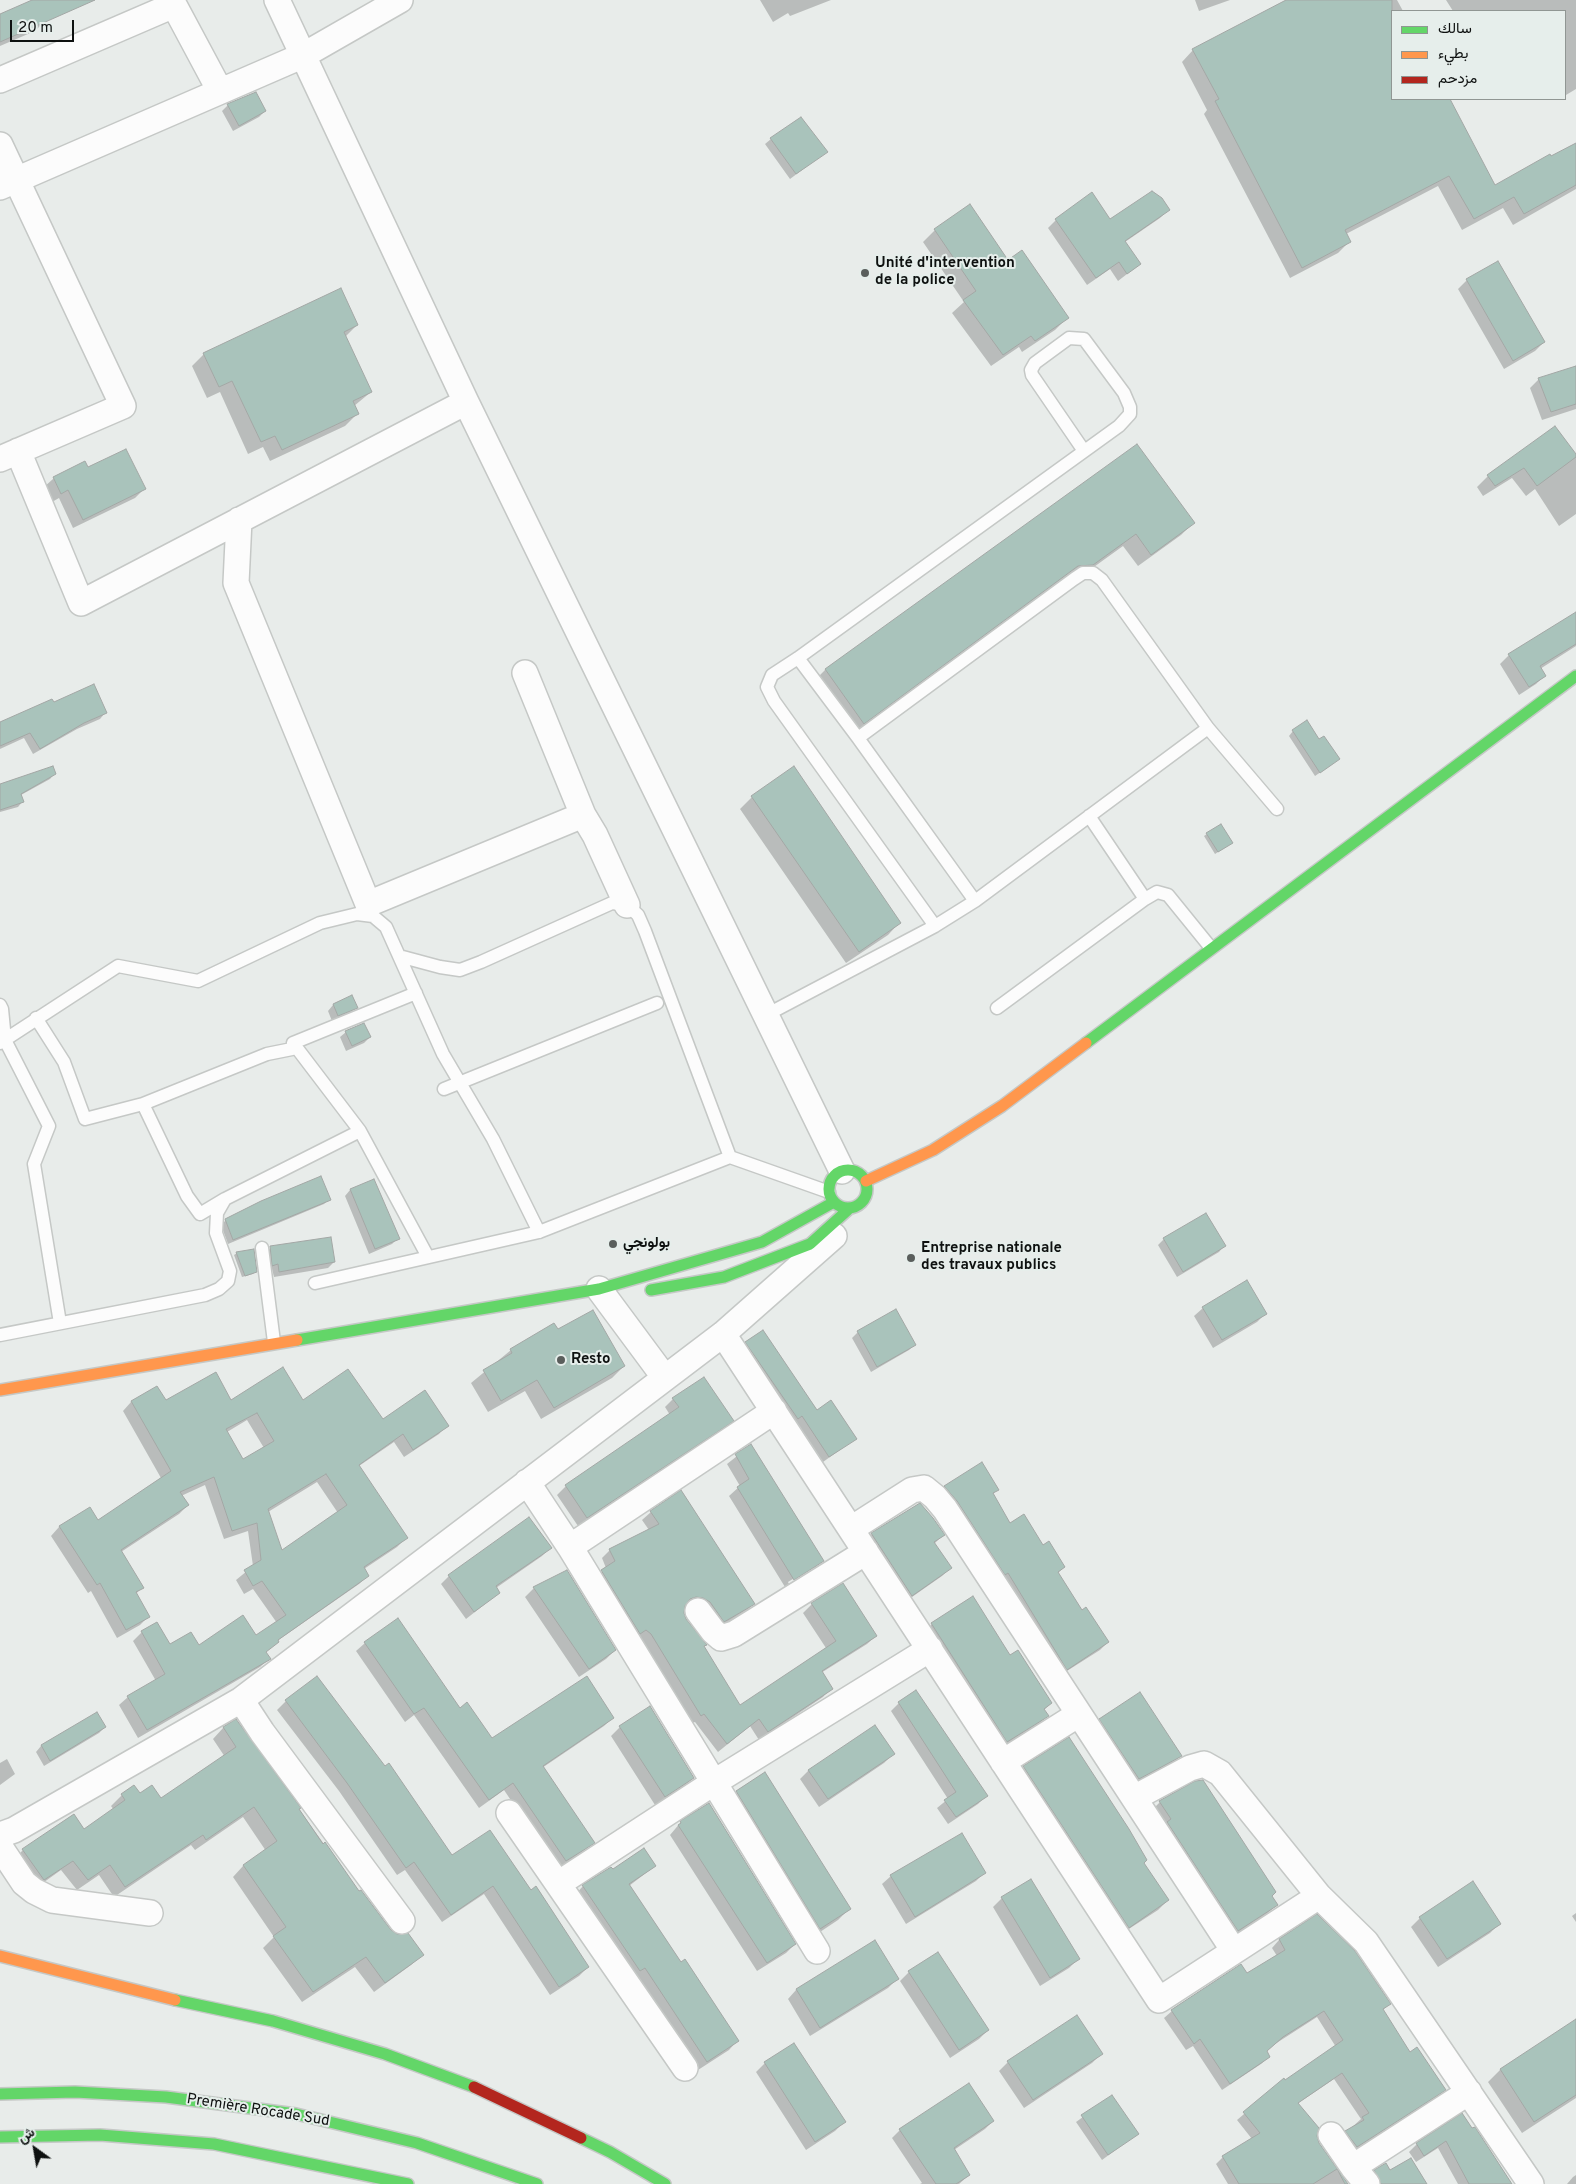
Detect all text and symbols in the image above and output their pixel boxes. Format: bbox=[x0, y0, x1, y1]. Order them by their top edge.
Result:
scale bar bbox=[12, 10, 76, 42]
legend bbox=[1391, 10, 1566, 100]
text: 20 m bbox=[18, 19, 53, 38]
text: سالك bbox=[1438, 20, 1472, 39]
text: بطيء bbox=[1438, 45, 1468, 64]
text: مزدحم bbox=[1438, 70, 1477, 89]
place label: Unité d'intervention de la police bbox=[875, 255, 1015, 290]
marker: Unité d'intervention de la police bbox=[859, 267, 871, 279]
place label: بولونجي bbox=[623, 1235, 670, 1253]
marker: بولونجي bbox=[607, 1238, 619, 1250]
place label: Entreprise nationale des travaux publics bbox=[921, 1240, 1062, 1275]
marker: Entreprise nationale des travaux publics bbox=[905, 1252, 917, 1264]
place label: Resto bbox=[571, 1351, 611, 1369]
marker: Resto bbox=[555, 1354, 567, 1366]
street label: Première Rocade Sud bbox=[185, 2091, 331, 2131]
north arrow bbox=[10, 2124, 60, 2174]
text: ش bbox=[15, 2124, 38, 2148]

